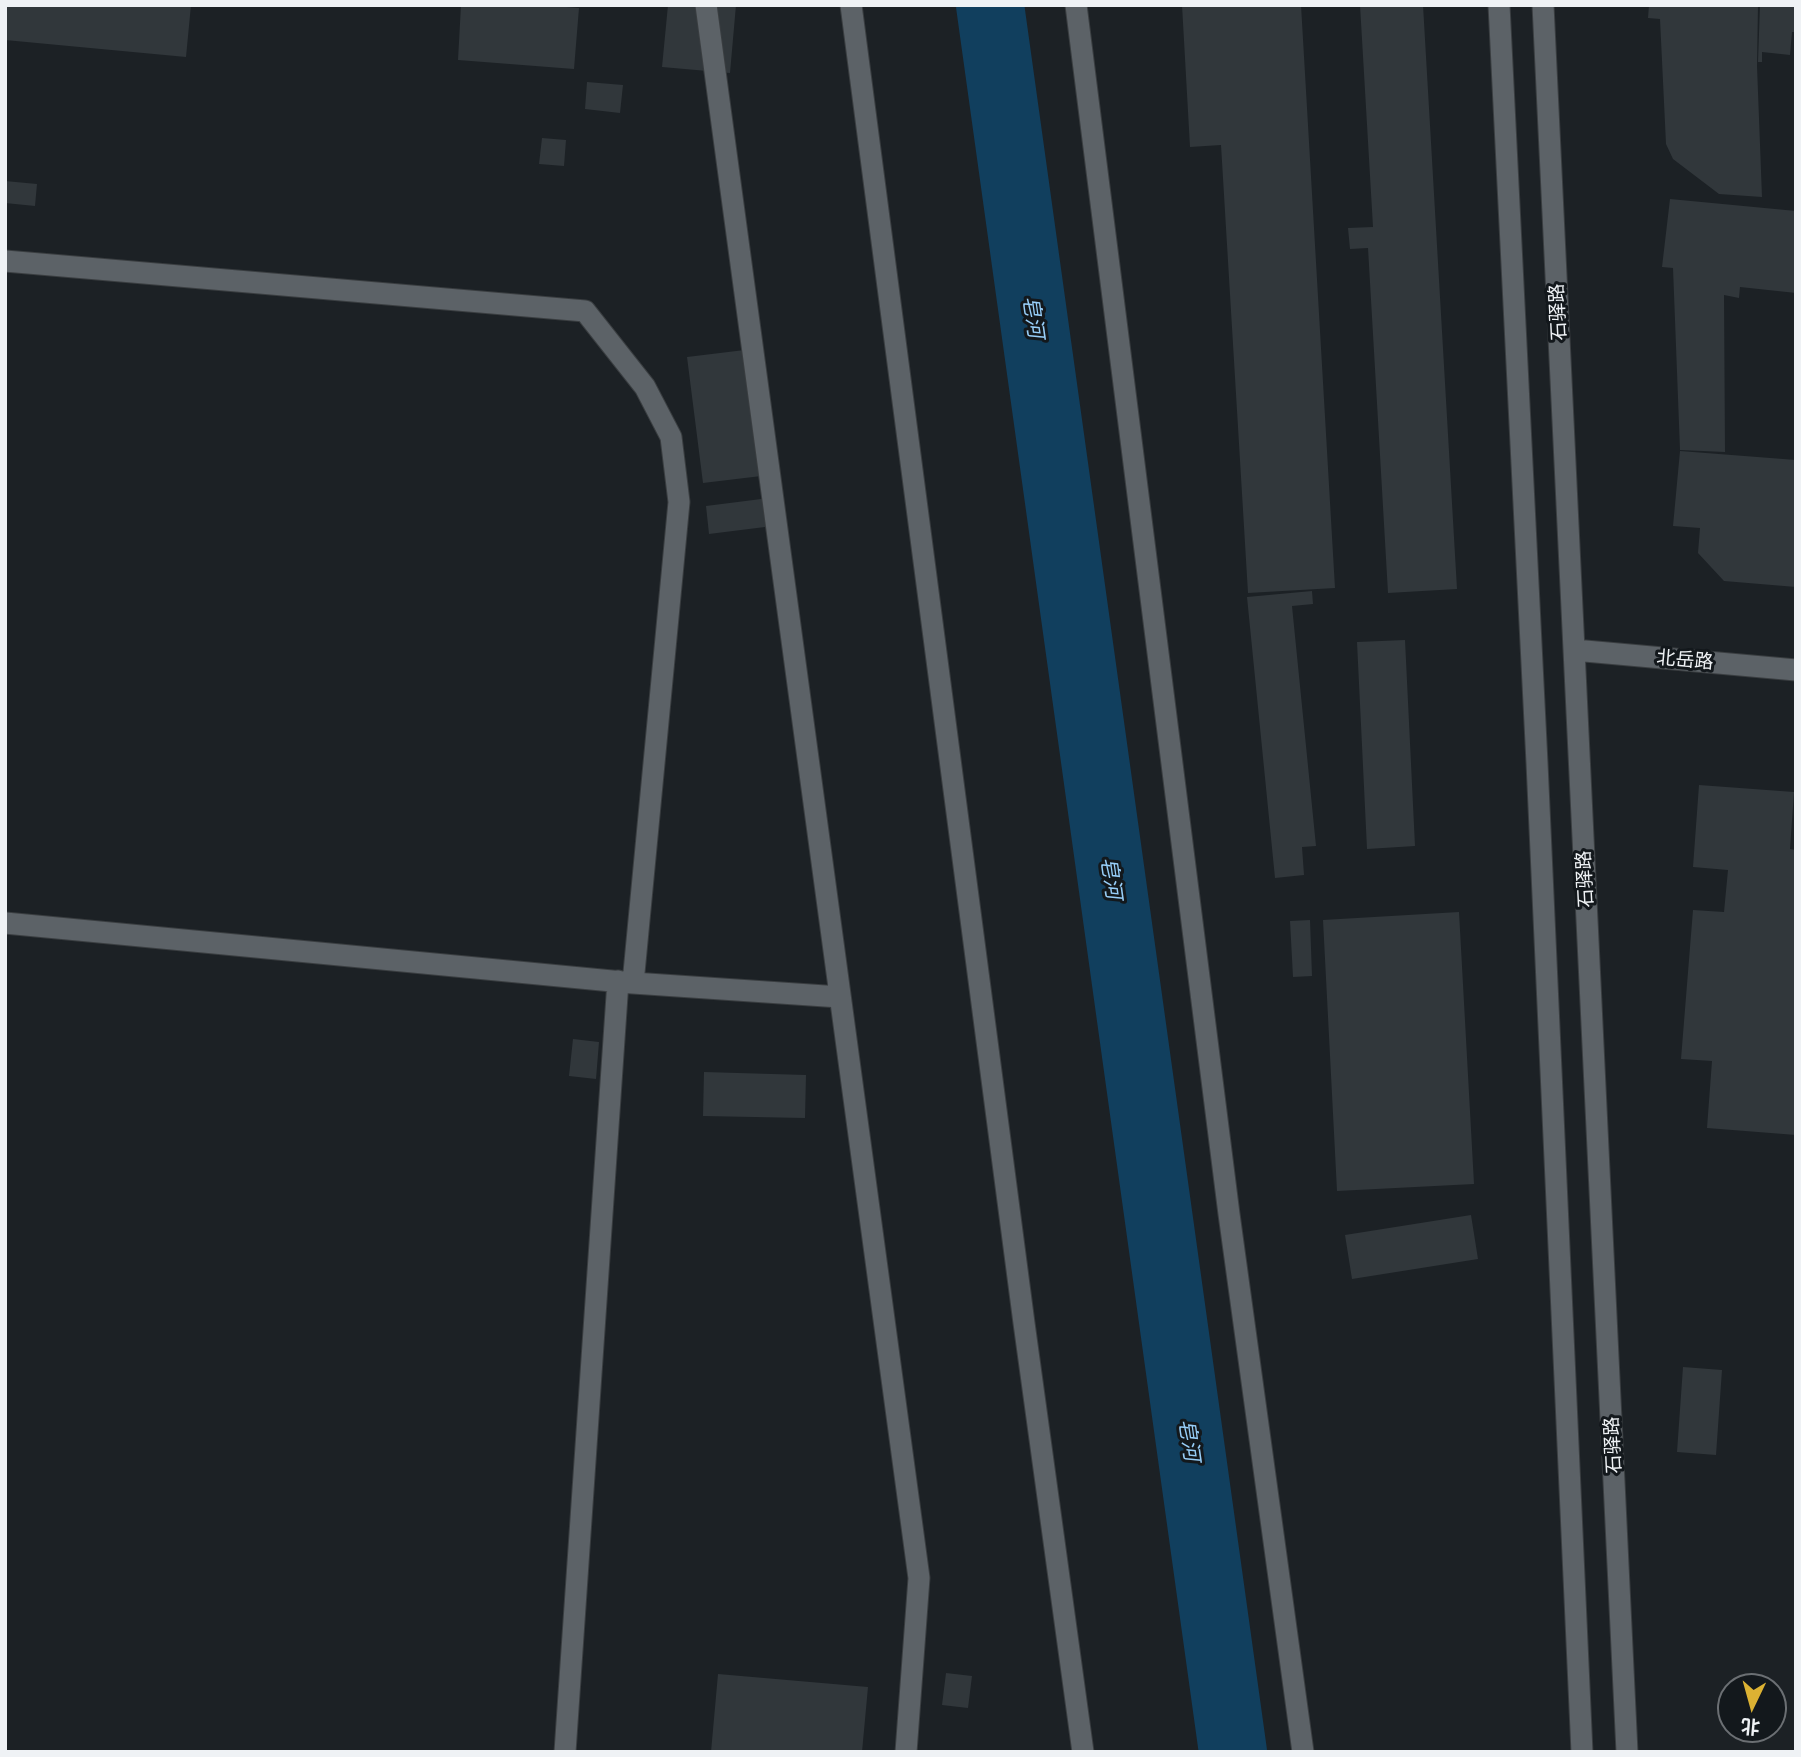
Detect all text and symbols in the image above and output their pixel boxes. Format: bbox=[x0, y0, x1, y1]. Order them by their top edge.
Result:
street label: 石驿路 bbox=[1545, 283, 1571, 341]
water label: 皂河 bbox=[1018, 294, 1048, 340]
street label: 北岳路 bbox=[1656, 646, 1714, 674]
street label: 石驿路 bbox=[1572, 850, 1598, 908]
water label: 皂河 bbox=[1096, 855, 1126, 901]
street label: 石驿路 bbox=[1600, 1416, 1626, 1474]
water label: 皂河 bbox=[1174, 1417, 1204, 1463]
north arrow bbox=[1717, 1673, 1787, 1743]
text: 北 bbox=[1740, 1715, 1761, 1739]

